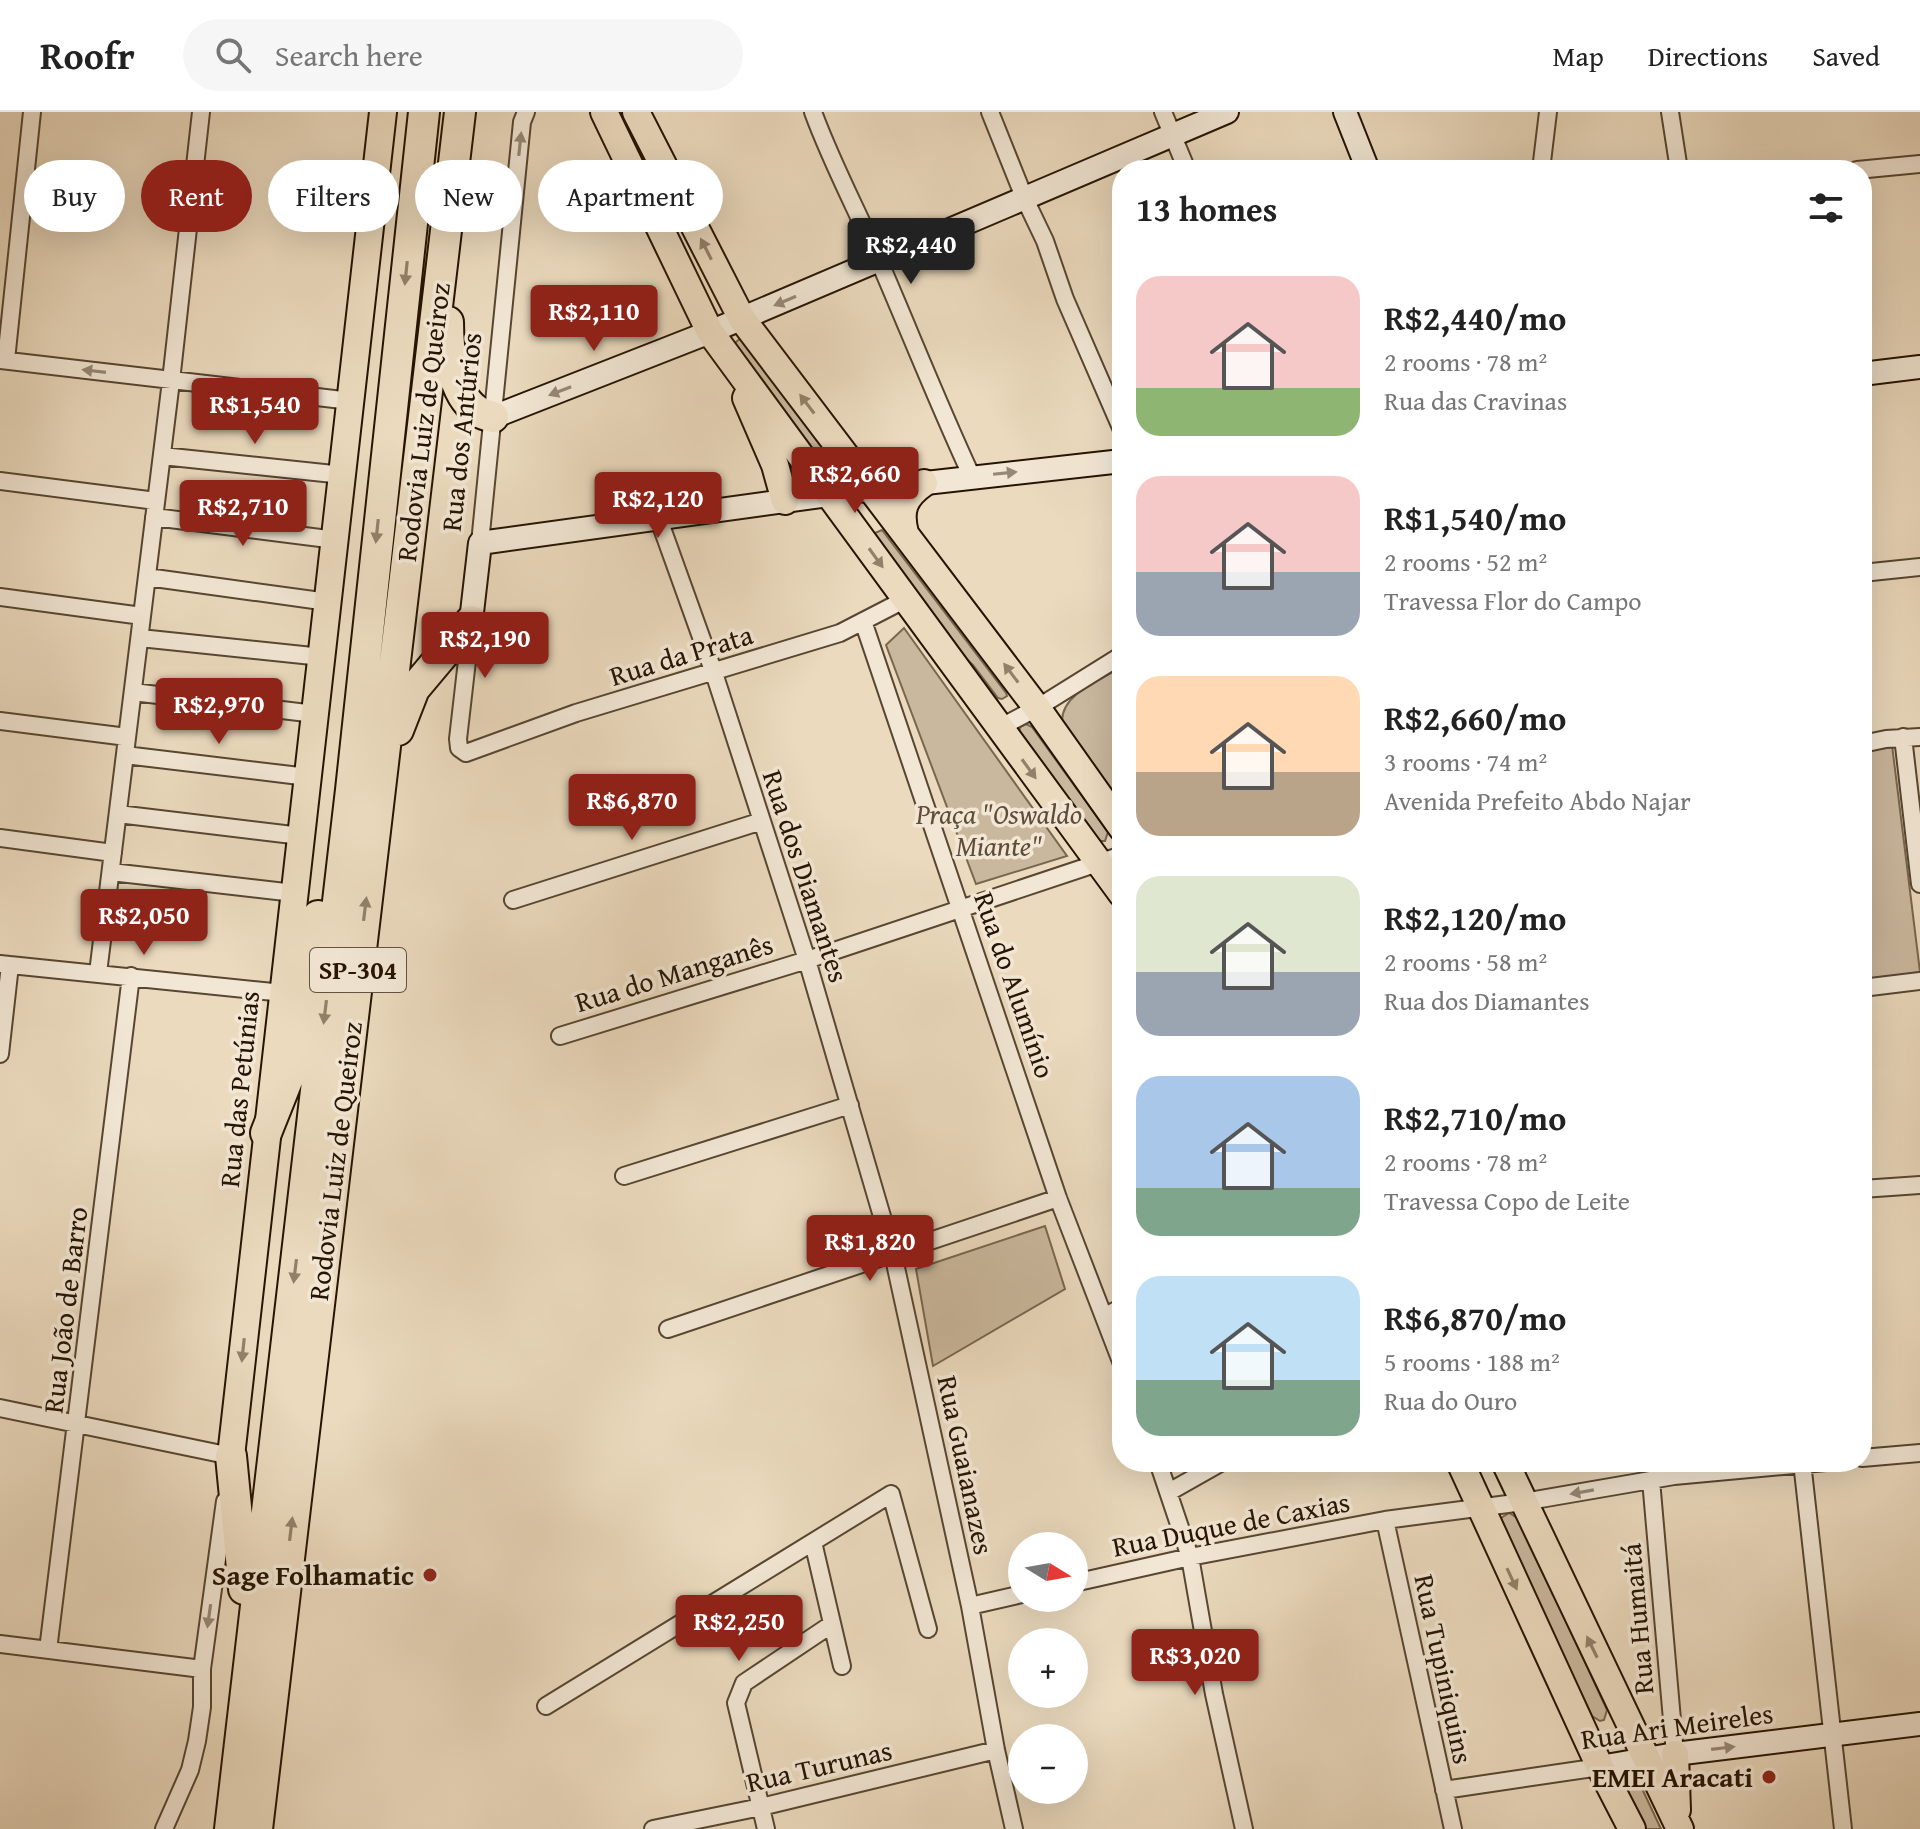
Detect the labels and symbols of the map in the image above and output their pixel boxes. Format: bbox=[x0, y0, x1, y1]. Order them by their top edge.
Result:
one-way arrow bbox=[514, 132, 527, 157]
pin: R$2,440 bbox=[837, 218, 985, 286]
one-way arrow bbox=[699, 238, 712, 261]
one-way arrow bbox=[400, 261, 413, 286]
street label: Rodovia Luiz de Queiroz bbox=[385, 280, 460, 564]
pin: R$2,110 bbox=[520, 285, 668, 353]
one-way arrow bbox=[773, 294, 796, 307]
street label: Rua dos Antúrios bbox=[430, 330, 491, 533]
one-way arrow bbox=[81, 365, 106, 378]
pin: R$1,540 bbox=[181, 378, 329, 446]
one-way arrow bbox=[548, 385, 572, 398]
one-way arrow bbox=[800, 394, 816, 415]
pin: R$2,660 bbox=[781, 447, 929, 515]
one-way arrow bbox=[993, 467, 1018, 480]
pin: R$2,120 bbox=[584, 472, 732, 540]
pin: R$2,710 bbox=[169, 480, 317, 548]
one-way arrow bbox=[371, 519, 384, 544]
one-way arrow bbox=[868, 548, 884, 568]
pin: R$2,190 bbox=[411, 612, 559, 680]
street label: Rua da Prata bbox=[604, 613, 758, 696]
one-way arrow bbox=[1004, 663, 1020, 684]
pin: R$2,970 bbox=[145, 678, 293, 746]
one-way arrow bbox=[1020, 758, 1036, 779]
street label: Rua dos Diamantes bbox=[753, 764, 860, 987]
pin: R$6,870 bbox=[558, 774, 706, 842]
park label: Praça "Oswaldo Miante" bbox=[915, 793, 1082, 866]
street label: Rua do Alumínio bbox=[964, 886, 1067, 1084]
pin: R$2,050 bbox=[70, 889, 218, 957]
one-way arrow bbox=[358, 896, 371, 921]
street label: Rua do Manganês bbox=[570, 923, 778, 1022]
road number: SP-304 bbox=[310, 948, 406, 992]
street label: Rua das Petúnias bbox=[208, 989, 269, 1189]
one-way arrow bbox=[318, 1000, 331, 1025]
street label: Rodovia Luiz de Queiroz bbox=[297, 1019, 372, 1303]
street label: Rua João de Barro bbox=[31, 1204, 98, 1416]
pin: R$1,820 bbox=[796, 1215, 944, 1283]
one-way arrow bbox=[288, 1259, 301, 1284]
one-way arrow bbox=[236, 1338, 249, 1363]
street label: Rua Guaianazes bbox=[928, 1372, 1005, 1558]
street label: Rua Duque de Caxias bbox=[1109, 1480, 1353, 1567]
one-way arrow bbox=[1569, 1486, 1594, 1498]
one-way arrow bbox=[285, 1516, 298, 1541]
north arrow bbox=[1008, 1532, 1088, 1612]
street label: Rua Humaitá bbox=[1609, 1541, 1664, 1696]
place label: Sage Folhamatic bbox=[212, 1554, 414, 1595]
marker: Sage Folhamatic bbox=[421, 1566, 439, 1584]
one-way arrow bbox=[1505, 1567, 1519, 1590]
street label: Rua Tupiniquins bbox=[1404, 1570, 1485, 1767]
pin: R$2,250 bbox=[665, 1595, 813, 1663]
one-way arrow bbox=[203, 1604, 216, 1629]
pin: R$3,020 bbox=[1121, 1629, 1269, 1697]
one-way arrow bbox=[1585, 1635, 1599, 1658]
street label: Rua Ari Meireles bbox=[1578, 1692, 1776, 1759]
street label: Rua Turunas bbox=[742, 1729, 896, 1802]
one-way arrow bbox=[1711, 1741, 1736, 1754]
place label: EMEI Aracati bbox=[1592, 1756, 1753, 1797]
marker: EMEI Aracati bbox=[1760, 1768, 1778, 1786]

